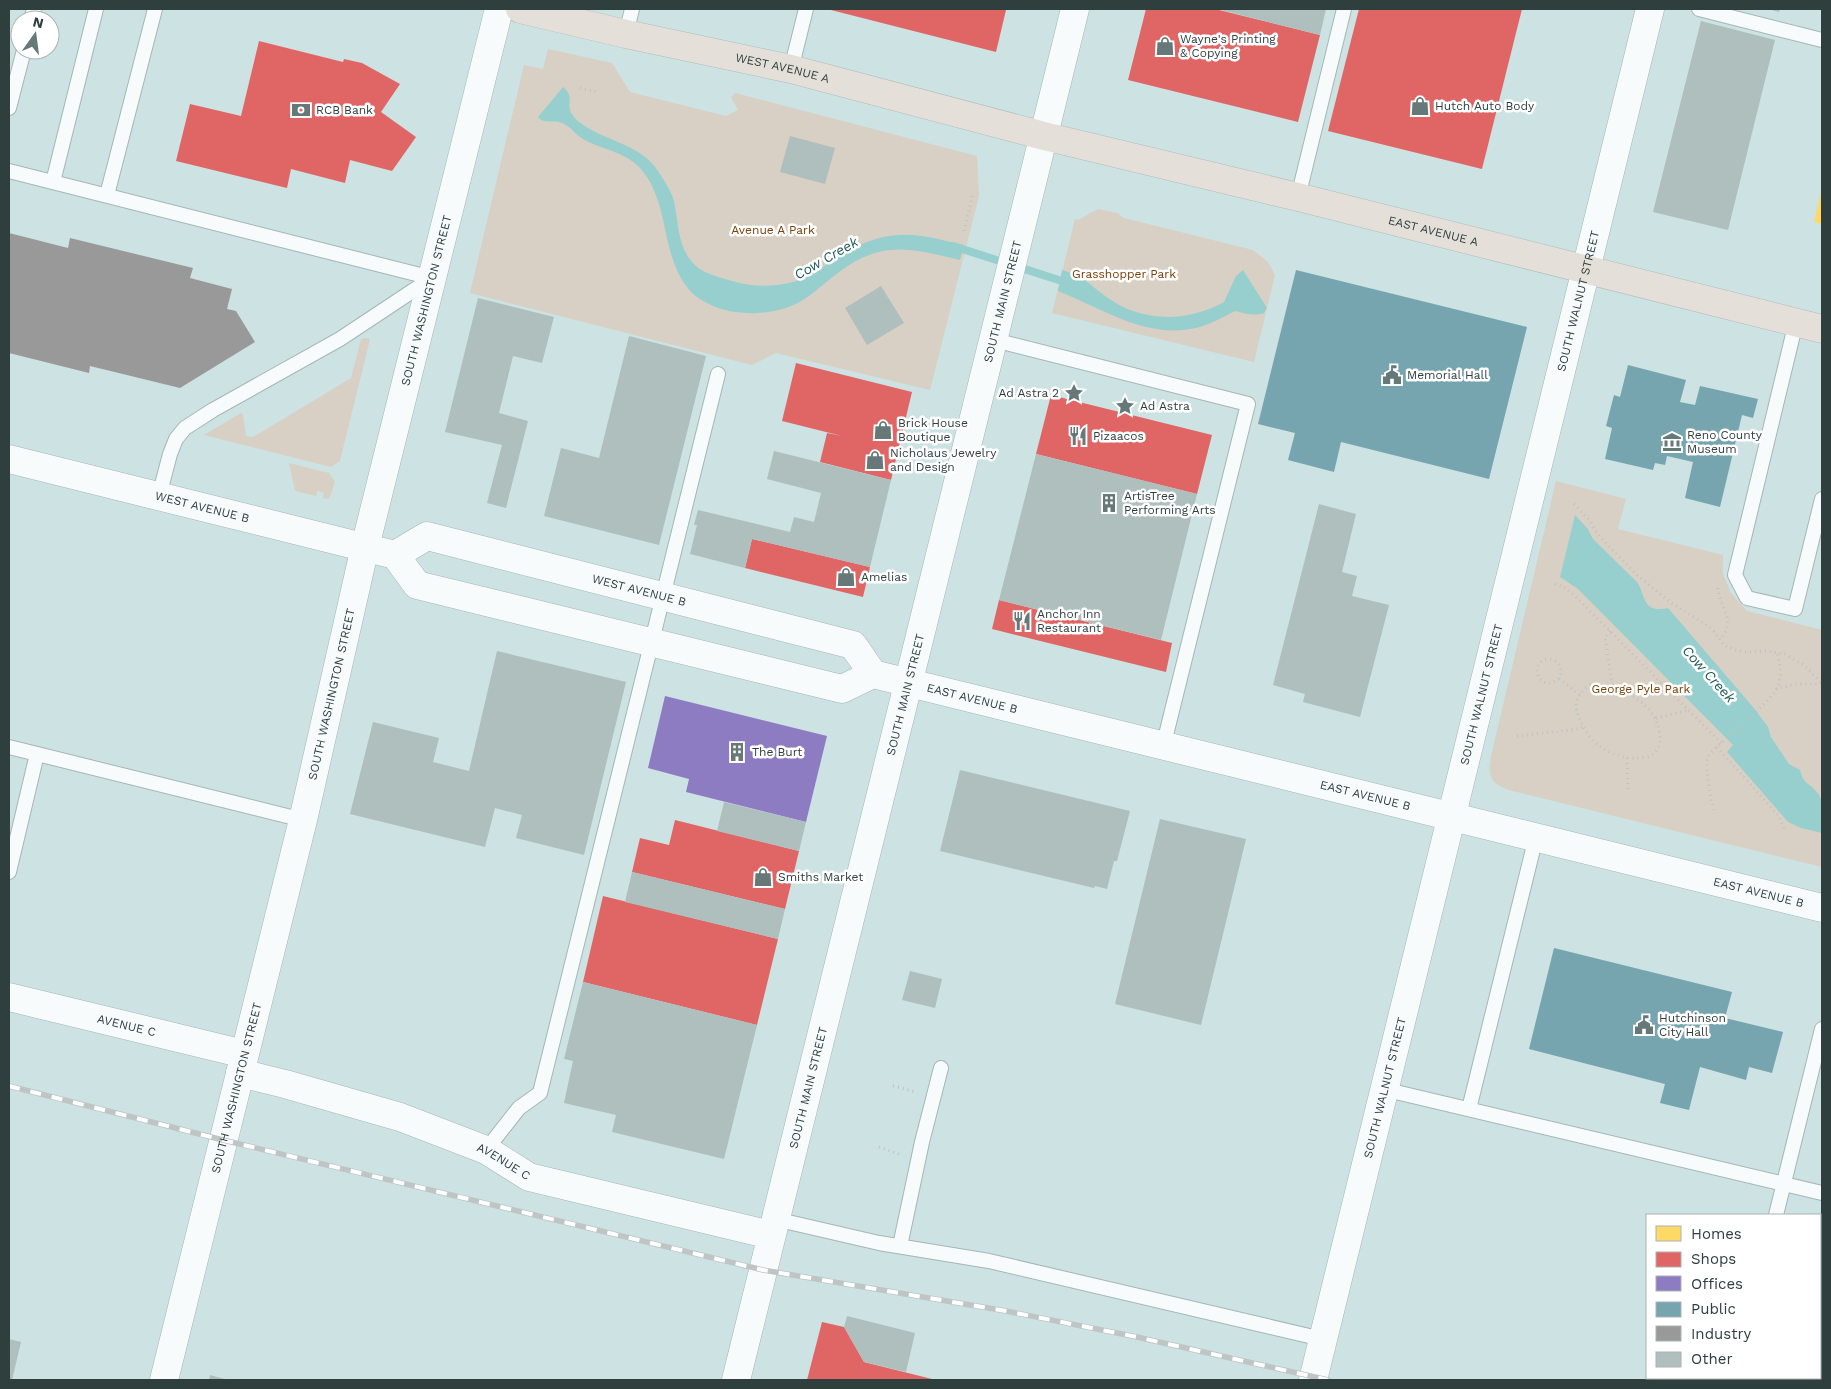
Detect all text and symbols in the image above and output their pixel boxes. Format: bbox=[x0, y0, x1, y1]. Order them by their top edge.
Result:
north arrow bbox=[10, 10, 60, 60]
text: N bbox=[31, 13, 45, 31]
place label: Wayne's Printing & Copying bbox=[1180, 32, 1276, 60]
shop icon: Wayne's Printing & Copying bbox=[1154, 35, 1176, 57]
street label: WEST AVENUE A bbox=[734, 50, 831, 86]
shop icon: Hutch Auto Body bbox=[1409, 95, 1431, 117]
bank icon: RCB Bank bbox=[290, 99, 312, 121]
place label: Hutch Auto Body bbox=[1435, 99, 1535, 113]
place label: RCB Bank bbox=[316, 103, 373, 117]
street label: EAST AVENUE A bbox=[1387, 213, 1480, 249]
street label: SOUTH WASHINGTON STREET bbox=[398, 214, 454, 387]
park label: Avenue A Park bbox=[731, 223, 815, 237]
street label: SOUTH WALNUT STREET bbox=[1554, 229, 1602, 373]
water label: Cow Creek bbox=[791, 233, 861, 283]
street label: SOUTH MAIN STREET bbox=[981, 239, 1024, 364]
park label: Grasshopper Park bbox=[1072, 267, 1176, 281]
public building icon: Memorial Hall bbox=[1381, 364, 1403, 386]
place label: Memorial Hall bbox=[1407, 368, 1488, 382]
place icon: Ad Astra 2 bbox=[1063, 382, 1085, 404]
place label: Ad Astra 2 bbox=[999, 386, 1059, 400]
place icon: Ad Astra bbox=[1114, 395, 1136, 417]
place label: Ad Astra bbox=[1140, 399, 1190, 413]
place label: Brick House Boutique bbox=[898, 416, 968, 444]
shop icon: Brick House Boutique bbox=[872, 419, 894, 441]
restaurant icon: Pizaacos bbox=[1067, 425, 1089, 447]
place label: Reno County Museum bbox=[1687, 428, 1763, 456]
place label: Pizaacos bbox=[1093, 429, 1144, 443]
museum icon: Reno County Museum bbox=[1661, 431, 1683, 453]
place label: Nicholaus Jewelry and Design bbox=[890, 446, 997, 474]
shop icon: Nicholaus Jewelry and Design bbox=[864, 449, 886, 471]
street label: WEST AVENUE B bbox=[154, 489, 251, 526]
place label: ArtisTree Performing Arts bbox=[1124, 489, 1216, 517]
building icon: ArtisTree Performing Arts bbox=[1098, 492, 1120, 514]
shop icon: Amelias bbox=[835, 566, 857, 588]
place label: Amelias bbox=[861, 570, 907, 584]
street label: WEST AVENUE B bbox=[590, 571, 688, 609]
street label: SOUTH WASHINGTON STREET bbox=[305, 607, 358, 781]
place label: Anchor Inn Restaurant bbox=[1037, 607, 1101, 635]
restaurant icon: Anchor Inn Restaurant bbox=[1011, 610, 1033, 632]
street label: SOUTH WALNUT STREET bbox=[1457, 622, 1506, 766]
street label: SOUTH MAIN STREET bbox=[884, 632, 927, 757]
water label: Cow Creek bbox=[1679, 642, 1739, 706]
street label: EAST AVENUE B bbox=[925, 681, 1019, 716]
park label: George Pyle Park bbox=[1592, 682, 1691, 696]
building icon: The Burt bbox=[726, 741, 748, 763]
place label: The Burt bbox=[752, 745, 802, 759]
street label: EAST AVENUE B bbox=[1319, 777, 1412, 813]
shop icon: Smiths Market bbox=[752, 866, 774, 888]
place label: Smiths Market bbox=[778, 870, 863, 884]
street label: EAST AVENUE B bbox=[1712, 874, 1805, 910]
street label: SOUTH WASHINGTON STREET bbox=[209, 1001, 264, 1175]
place label: Hutchinson City Hall bbox=[1659, 1011, 1726, 1039]
street label: AVENUE C bbox=[96, 1012, 157, 1039]
public building icon: Hutchinson City Hall bbox=[1633, 1014, 1655, 1036]
street label: SOUTH WALNUT STREET bbox=[1361, 1016, 1409, 1160]
street label: SOUTH MAIN STREET bbox=[786, 1025, 830, 1150]
street label: AVENUE C bbox=[475, 1140, 533, 1183]
legend bbox=[1646, 1214, 1821, 1379]
text: Homes bbox=[1691, 1225, 1742, 1243]
text: Shops bbox=[1691, 1250, 1736, 1268]
text: Offices bbox=[1691, 1275, 1743, 1293]
text: Public bbox=[1691, 1300, 1736, 1318]
text: Industry bbox=[1691, 1325, 1752, 1343]
text: Other bbox=[1691, 1350, 1733, 1368]

